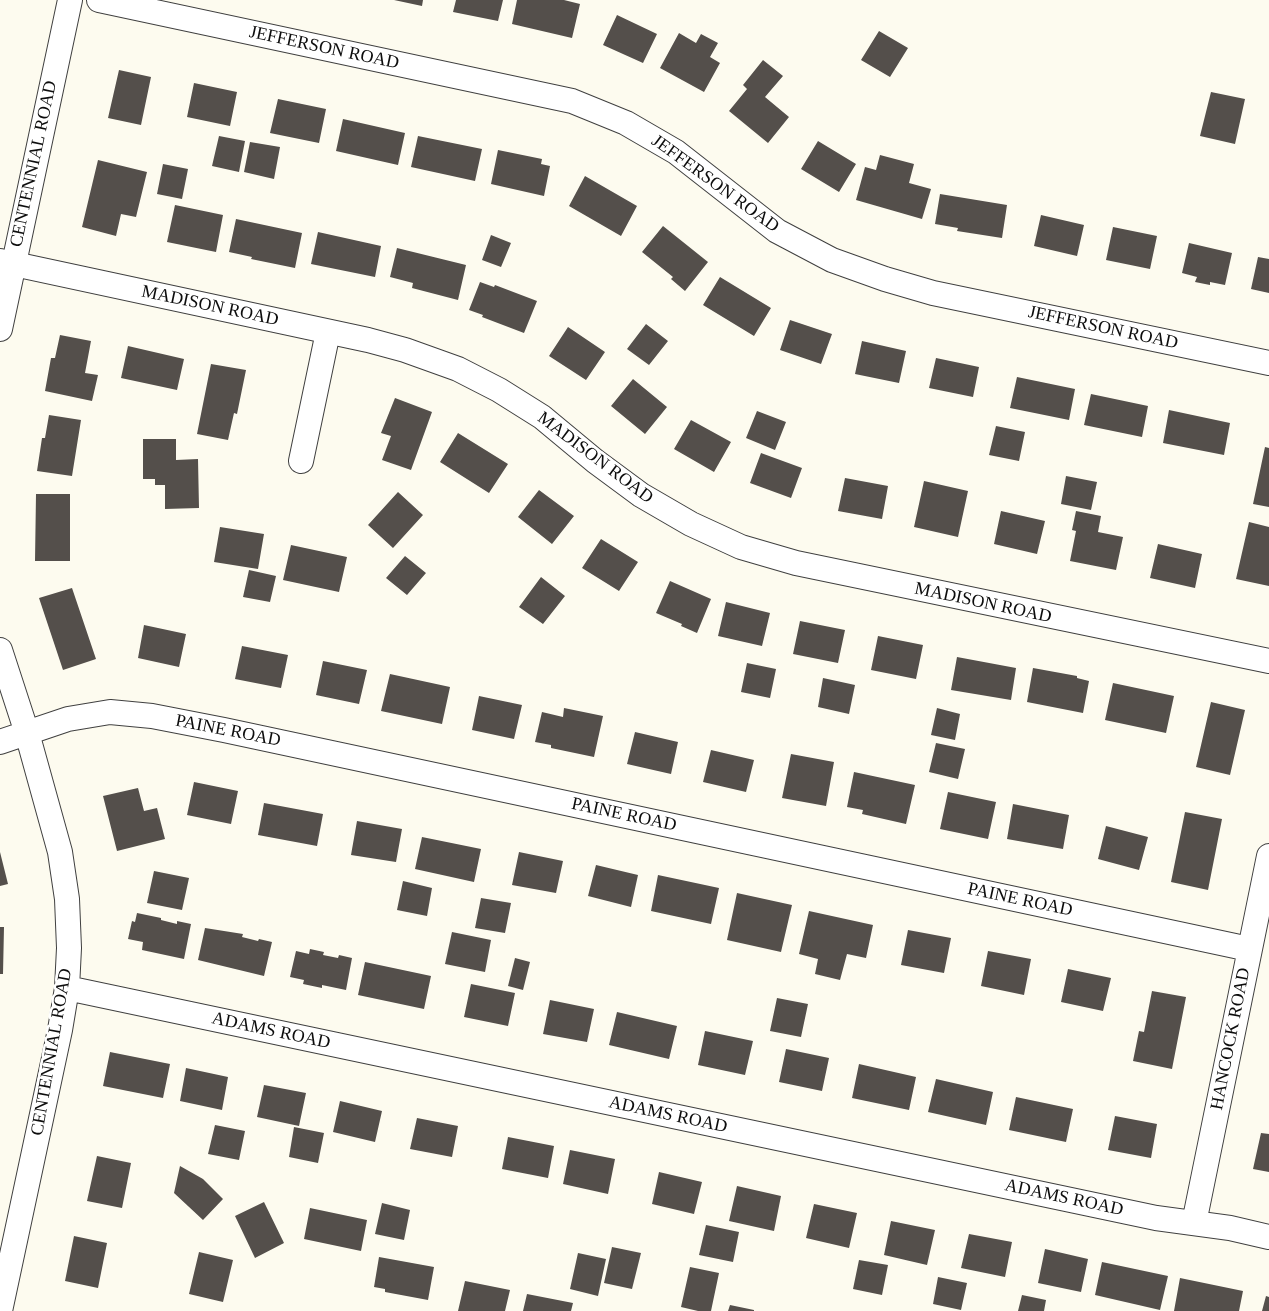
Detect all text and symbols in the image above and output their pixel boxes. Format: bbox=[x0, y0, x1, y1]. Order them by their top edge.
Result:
street label: JEFFERSON ROAD bbox=[247, 22, 401, 74]
street label: CENTENNIAL ROAD bbox=[6, 79, 62, 249]
street label: JEFFERSON ROAD bbox=[647, 130, 783, 238]
street label: MADISON ROAD bbox=[140, 281, 280, 331]
street label: JEFFERSON ROAD bbox=[1026, 302, 1180, 354]
street label: MADISON ROAD bbox=[533, 407, 657, 509]
street label: MADISON ROAD bbox=[913, 578, 1053, 628]
street label: PAINE ROAD bbox=[173, 710, 283, 752]
street label: PAINE ROAD bbox=[569, 793, 679, 837]
street label: PAINE ROAD bbox=[965, 878, 1075, 922]
street label: HANCOCK ROAD bbox=[1207, 966, 1255, 1112]
street label: CENTENNIAL ROAD bbox=[27, 967, 77, 1137]
street label: ADAMS ROAD bbox=[210, 1008, 332, 1054]
street label: ADAMS ROAD bbox=[607, 1092, 729, 1138]
street label: ADAMS ROAD bbox=[1003, 1175, 1125, 1221]

